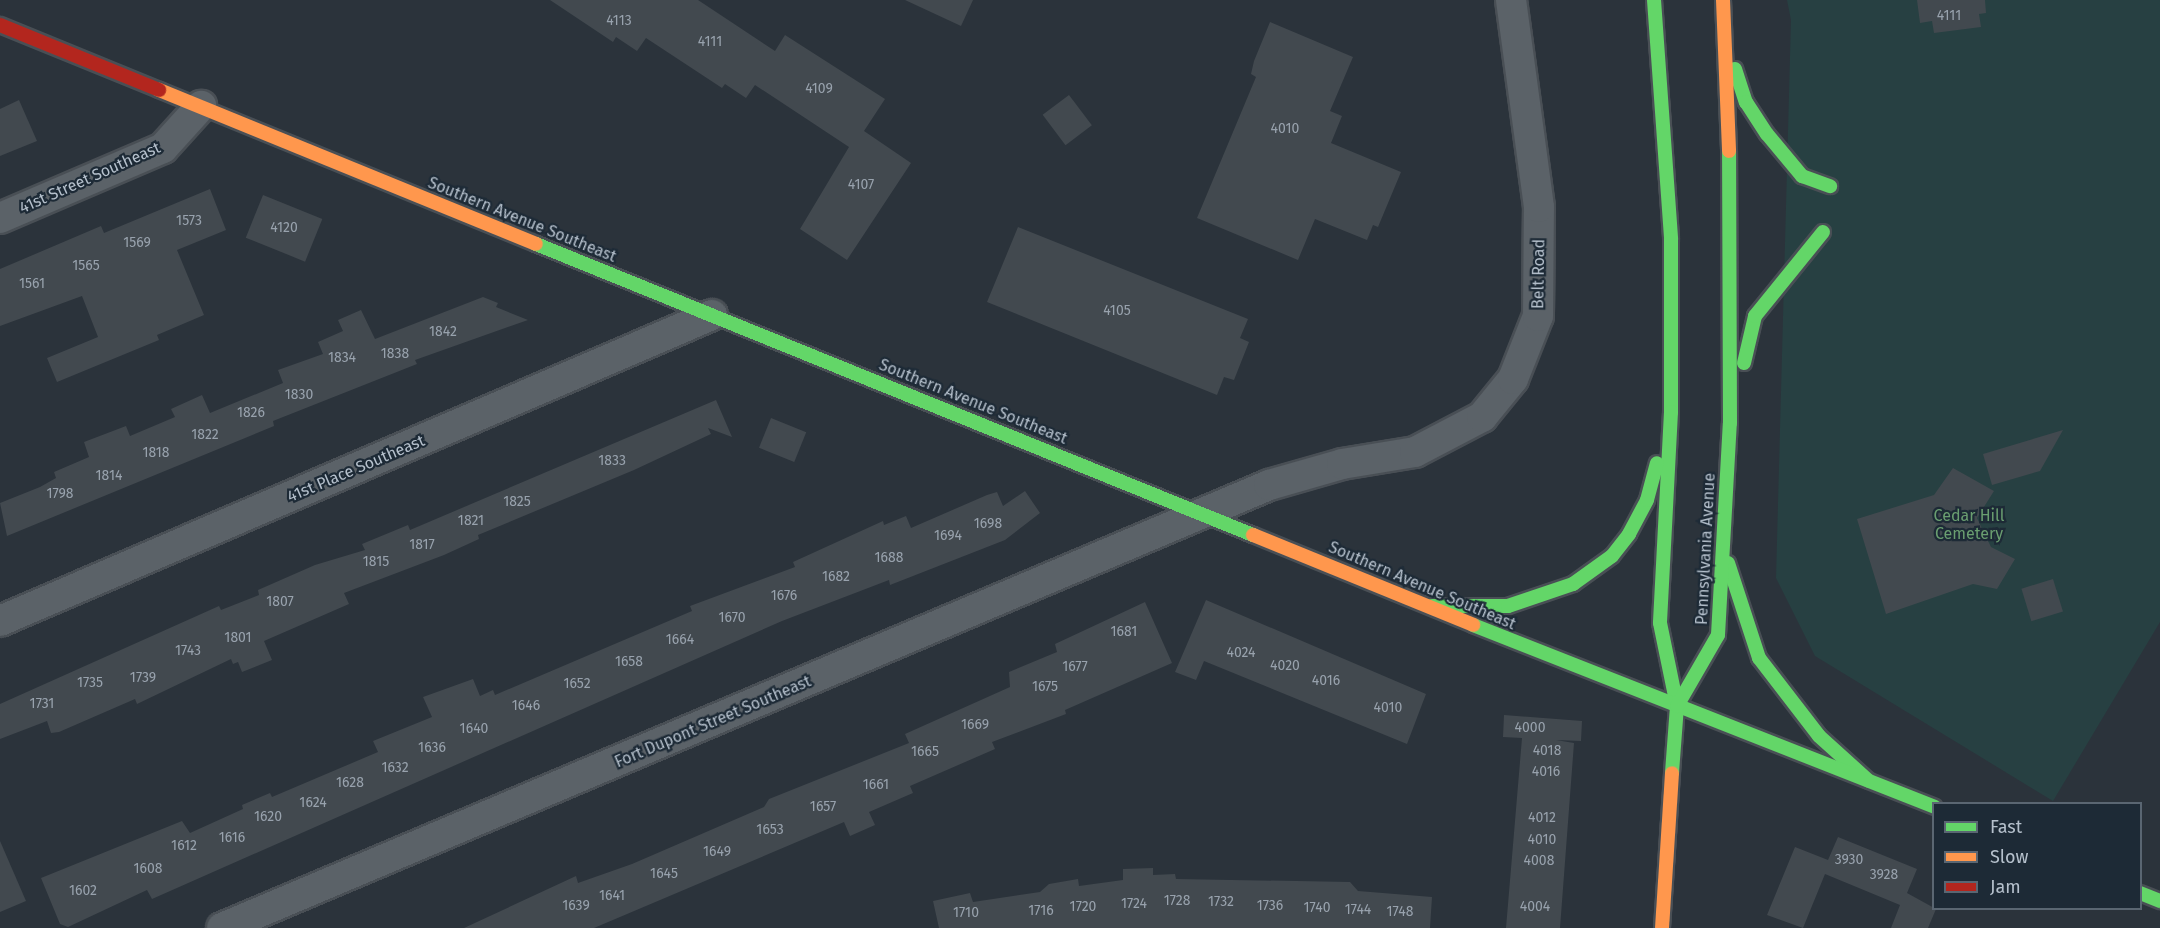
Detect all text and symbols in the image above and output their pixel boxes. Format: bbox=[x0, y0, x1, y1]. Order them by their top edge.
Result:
house number: 4111 bbox=[1937, 8, 1961, 24]
house number: 4113 bbox=[606, 13, 632, 29]
house number: 4111 bbox=[698, 34, 722, 50]
house number: 4109 bbox=[805, 81, 833, 97]
house number: 4010 bbox=[1271, 121, 1299, 137]
street label: 41st Street Southeast bbox=[16, 138, 164, 218]
street label: Southern Avenue Southeast bbox=[425, 173, 619, 267]
house number: 4107 bbox=[848, 177, 874, 193]
house number: 1573 bbox=[176, 213, 202, 229]
house number: 4120 bbox=[270, 220, 298, 236]
house number: 1569 bbox=[123, 235, 151, 251]
street label: Belt Road bbox=[1529, 239, 1549, 309]
house number: 1565 bbox=[72, 258, 100, 274]
house number: 1561 bbox=[19, 276, 45, 292]
house number: 4105 bbox=[1103, 303, 1131, 319]
house number: 1842 bbox=[429, 324, 457, 340]
house number: 1838 bbox=[381, 346, 409, 362]
house number: 1834 bbox=[328, 350, 356, 366]
street label: Southern Avenue Southeast bbox=[876, 355, 1070, 449]
house number: 1830 bbox=[285, 387, 313, 403]
house number: 1826 bbox=[237, 405, 265, 421]
house number: 1822 bbox=[191, 427, 219, 443]
street label: 41st Place Southeast bbox=[284, 431, 428, 507]
house number: 1818 bbox=[142, 445, 170, 461]
house number: 1833 bbox=[598, 453, 626, 469]
house number: 1814 bbox=[96, 468, 122, 484]
street label: Pennsylvania Avenue bbox=[1692, 473, 1720, 625]
house number: 1798 bbox=[46, 486, 74, 502]
house number: 1825 bbox=[503, 494, 531, 510]
park label: Cedar Hill Cemetery bbox=[1934, 506, 2004, 544]
house number: 1821 bbox=[458, 513, 484, 529]
house number: 1698 bbox=[974, 516, 1002, 532]
house number: 1694 bbox=[934, 528, 962, 544]
house number: 1817 bbox=[409, 537, 435, 553]
street label: Southern Avenue Southeast bbox=[1326, 538, 1518, 634]
house number: 1688 bbox=[875, 550, 903, 566]
house number: 1815 bbox=[363, 554, 389, 570]
house number: 1682 bbox=[822, 569, 850, 585]
house number: 1676 bbox=[771, 588, 797, 604]
house number: 1807 bbox=[266, 594, 294, 610]
house number: 1670 bbox=[718, 610, 746, 626]
house number: 1681 bbox=[1111, 624, 1137, 640]
house number: 1801 bbox=[224, 630, 252, 646]
house number: 1664 bbox=[666, 632, 694, 648]
house number: 1743 bbox=[175, 643, 201, 659]
house number: 4024 bbox=[1226, 645, 1256, 661]
house number: 1658 bbox=[615, 654, 643, 670]
house number: 4020 bbox=[1270, 658, 1300, 674]
house number: 1677 bbox=[1062, 659, 1088, 675]
house number: 1739 bbox=[130, 670, 156, 686]
street label: Fort Dupont Street Southeast bbox=[612, 672, 814, 772]
house number: 4016 bbox=[1312, 673, 1340, 689]
house number: 1735 bbox=[77, 675, 103, 691]
house number: 1652 bbox=[563, 676, 591, 692]
house number: 1675 bbox=[1032, 679, 1058, 695]
house number: 1731 bbox=[30, 696, 54, 712]
house number: 1646 bbox=[512, 698, 540, 714]
house number: 4010 bbox=[1374, 700, 1402, 716]
house number: 1669 bbox=[961, 717, 989, 733]
house number: 4000 bbox=[1515, 720, 1545, 736]
house number: 1640 bbox=[460, 721, 488, 737]
house number: 1636 bbox=[418, 740, 446, 756]
house number: 4018 bbox=[1533, 743, 1561, 759]
house number: 1665 bbox=[911, 744, 939, 760]
house number: 1632 bbox=[381, 760, 409, 776]
house number: 4016 bbox=[1532, 764, 1560, 780]
house number: 1628 bbox=[336, 775, 364, 791]
house number: 1661 bbox=[863, 777, 889, 793]
house number: 1624 bbox=[299, 795, 327, 811]
house number: 1657 bbox=[810, 799, 836, 815]
legend bbox=[1932, 802, 2142, 910]
house number: 1620 bbox=[254, 809, 282, 825]
house number: 4012 bbox=[1528, 810, 1556, 826]
text: Fast bbox=[1990, 816, 2022, 838]
house number: 1653 bbox=[756, 822, 784, 838]
house number: 1616 bbox=[219, 830, 245, 846]
house number: 4010 bbox=[1528, 832, 1556, 848]
house number: 1612 bbox=[171, 838, 197, 854]
house number: 1649 bbox=[703, 844, 731, 860]
text: Slow bbox=[1990, 846, 2028, 868]
house number: 3930 bbox=[1835, 852, 1863, 868]
house number: 4008 bbox=[1524, 853, 1554, 869]
house number: 1608 bbox=[133, 861, 163, 877]
house number: 1645 bbox=[650, 866, 678, 882]
house number: 3928 bbox=[1870, 867, 1898, 883]
text: Jam bbox=[1990, 876, 2021, 898]
house number: 1602 bbox=[69, 883, 97, 899]
house number: 1641 bbox=[599, 888, 625, 904]
house number: 1728 bbox=[1164, 893, 1190, 909]
house number: 1732 bbox=[1208, 894, 1234, 910]
house number: 1724 bbox=[1121, 896, 1147, 912]
house number: 1639 bbox=[562, 898, 590, 914]
house number: 1736 bbox=[1257, 898, 1283, 914]
house number: 1720 bbox=[1070, 899, 1096, 915]
house number: 4004 bbox=[1520, 899, 1550, 915]
house number: 1740 bbox=[1304, 900, 1330, 916]
house number: 1744 bbox=[1345, 902, 1371, 918]
house number: 1716 bbox=[1028, 903, 1054, 919]
house number: 1748 bbox=[1387, 904, 1413, 920]
house number: 1710 bbox=[953, 905, 979, 921]

